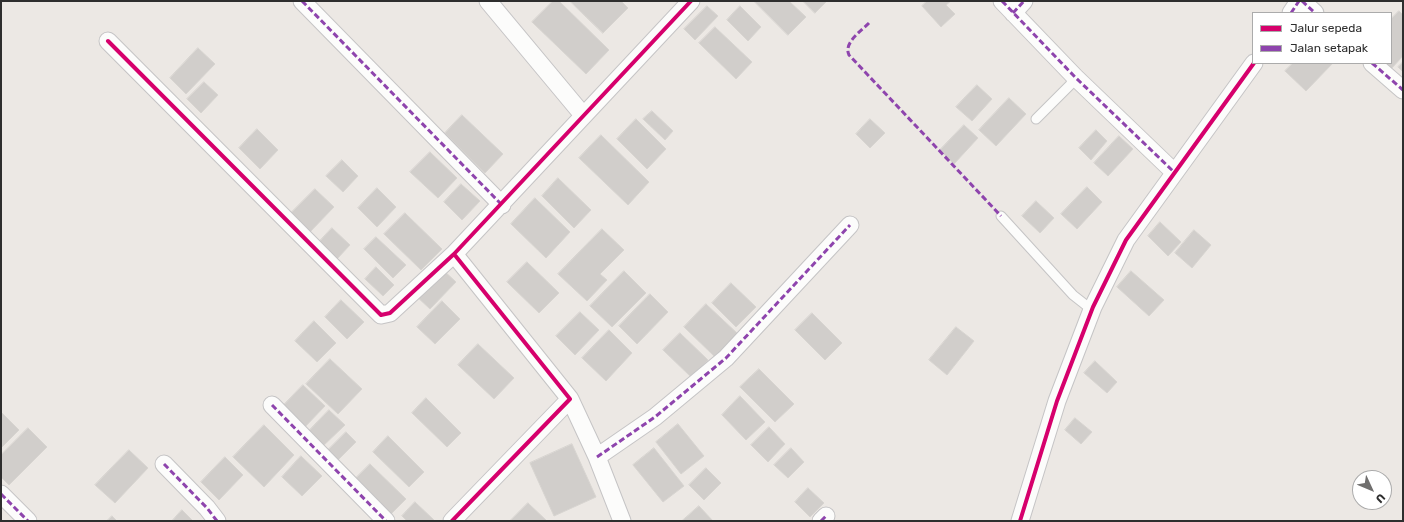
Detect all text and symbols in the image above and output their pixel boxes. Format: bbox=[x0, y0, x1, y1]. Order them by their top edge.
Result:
legend bbox=[1252, 12, 1392, 64]
text: Jalur sepeda bbox=[1290, 21, 1362, 35]
text: Jalan setapak bbox=[1290, 41, 1368, 55]
north arrow bbox=[1352, 470, 1392, 510]
text: U bbox=[1373, 491, 1388, 505]

